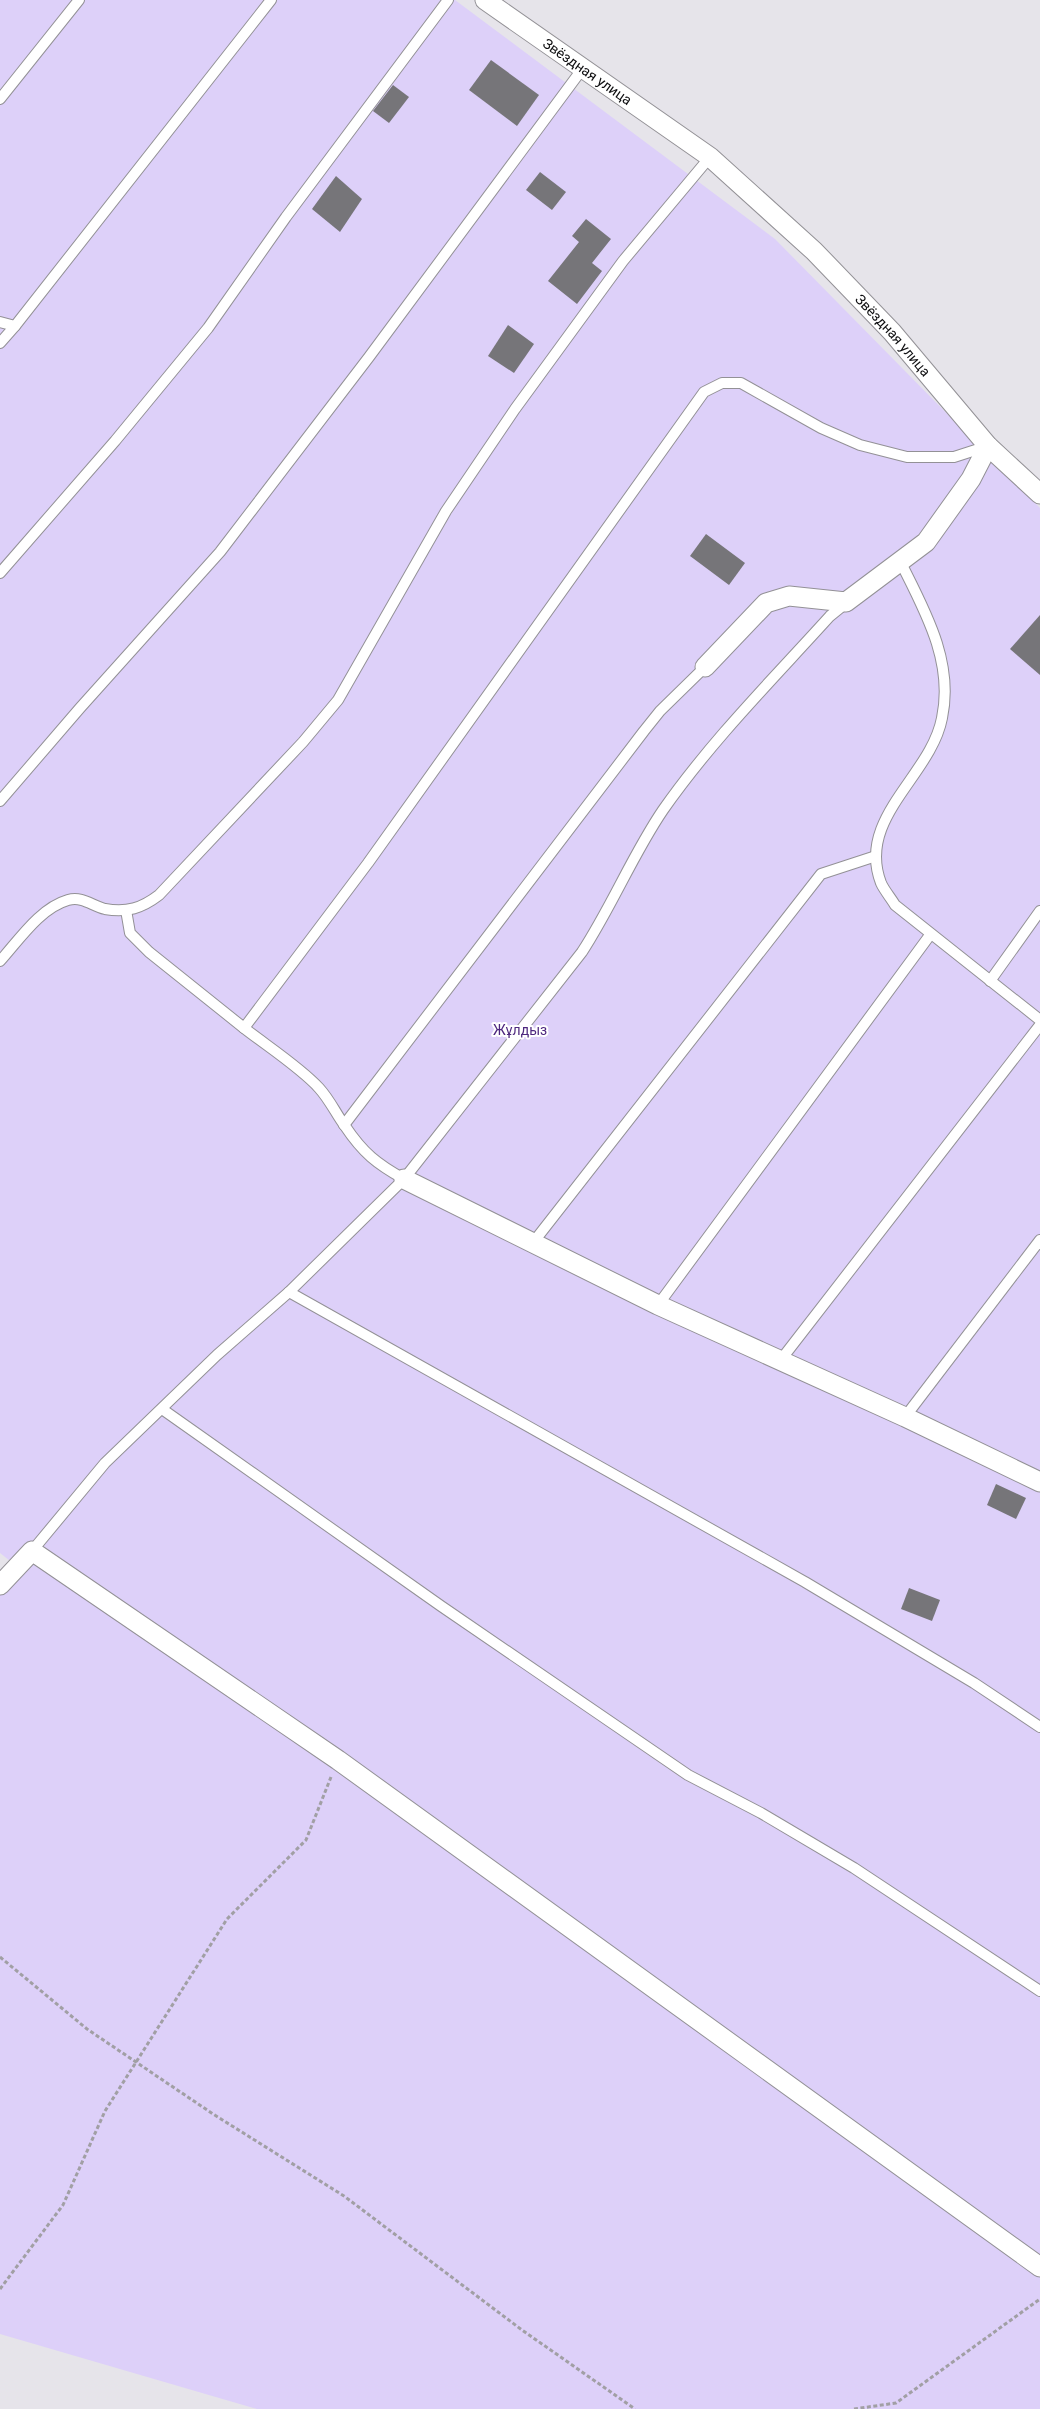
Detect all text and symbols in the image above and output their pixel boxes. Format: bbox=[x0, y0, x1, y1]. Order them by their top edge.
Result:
street label: Звёздная улица bbox=[540, 35, 635, 108]
street label: Звёздная улица bbox=[852, 291, 934, 379]
park label: Жұлдыз bbox=[493, 1022, 547, 1038]

